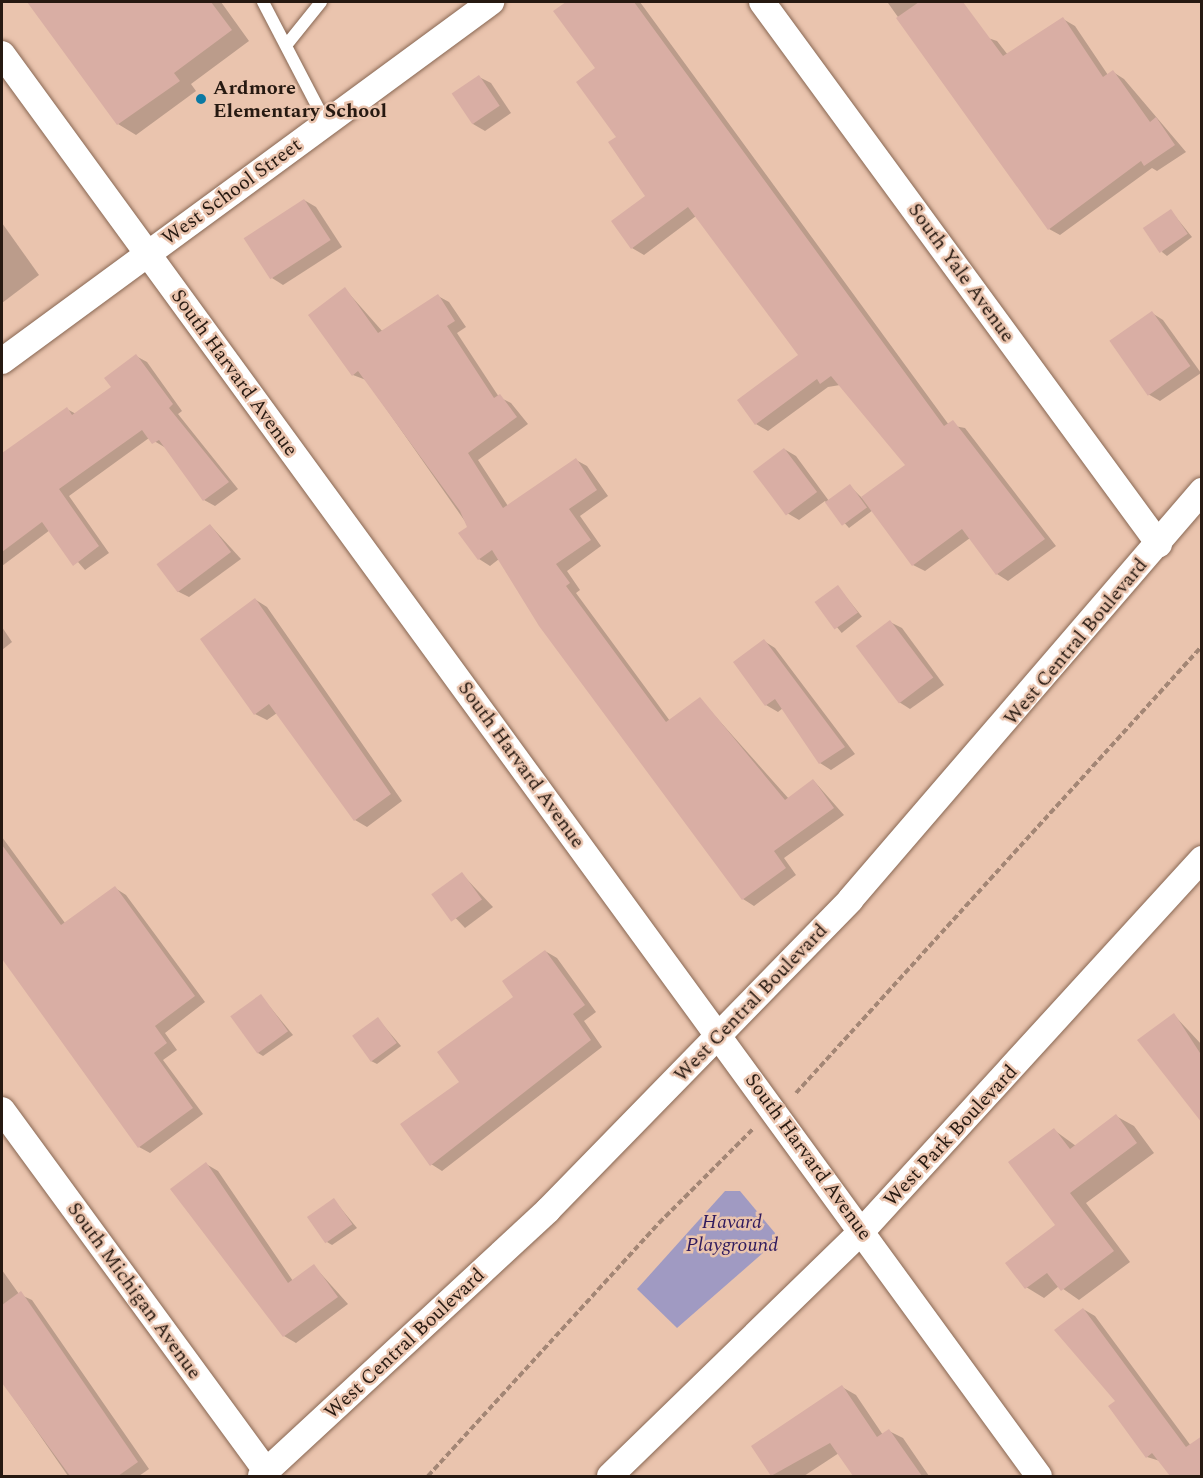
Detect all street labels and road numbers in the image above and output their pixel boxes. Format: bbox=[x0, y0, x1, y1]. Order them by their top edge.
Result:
street label: West School Street bbox=[158, 133, 306, 251]
street label: South Yale Avenue bbox=[903, 199, 1019, 347]
street label: South Harvard Avenue bbox=[165, 285, 303, 461]
street label: West Central Boulevard bbox=[999, 554, 1153, 730]
street label: South Harvard Avenue bbox=[452, 677, 590, 853]
street label: West Central Boulevard bbox=[669, 919, 833, 1087]
street label: West Park Boulevard bbox=[879, 1060, 1023, 1212]
street label: South Harvard Avenue bbox=[739, 1069, 877, 1245]
street label: South Michigan Avenue bbox=[62, 1198, 206, 1384]
street label: West Central Boulevard bbox=[320, 1263, 490, 1425]

